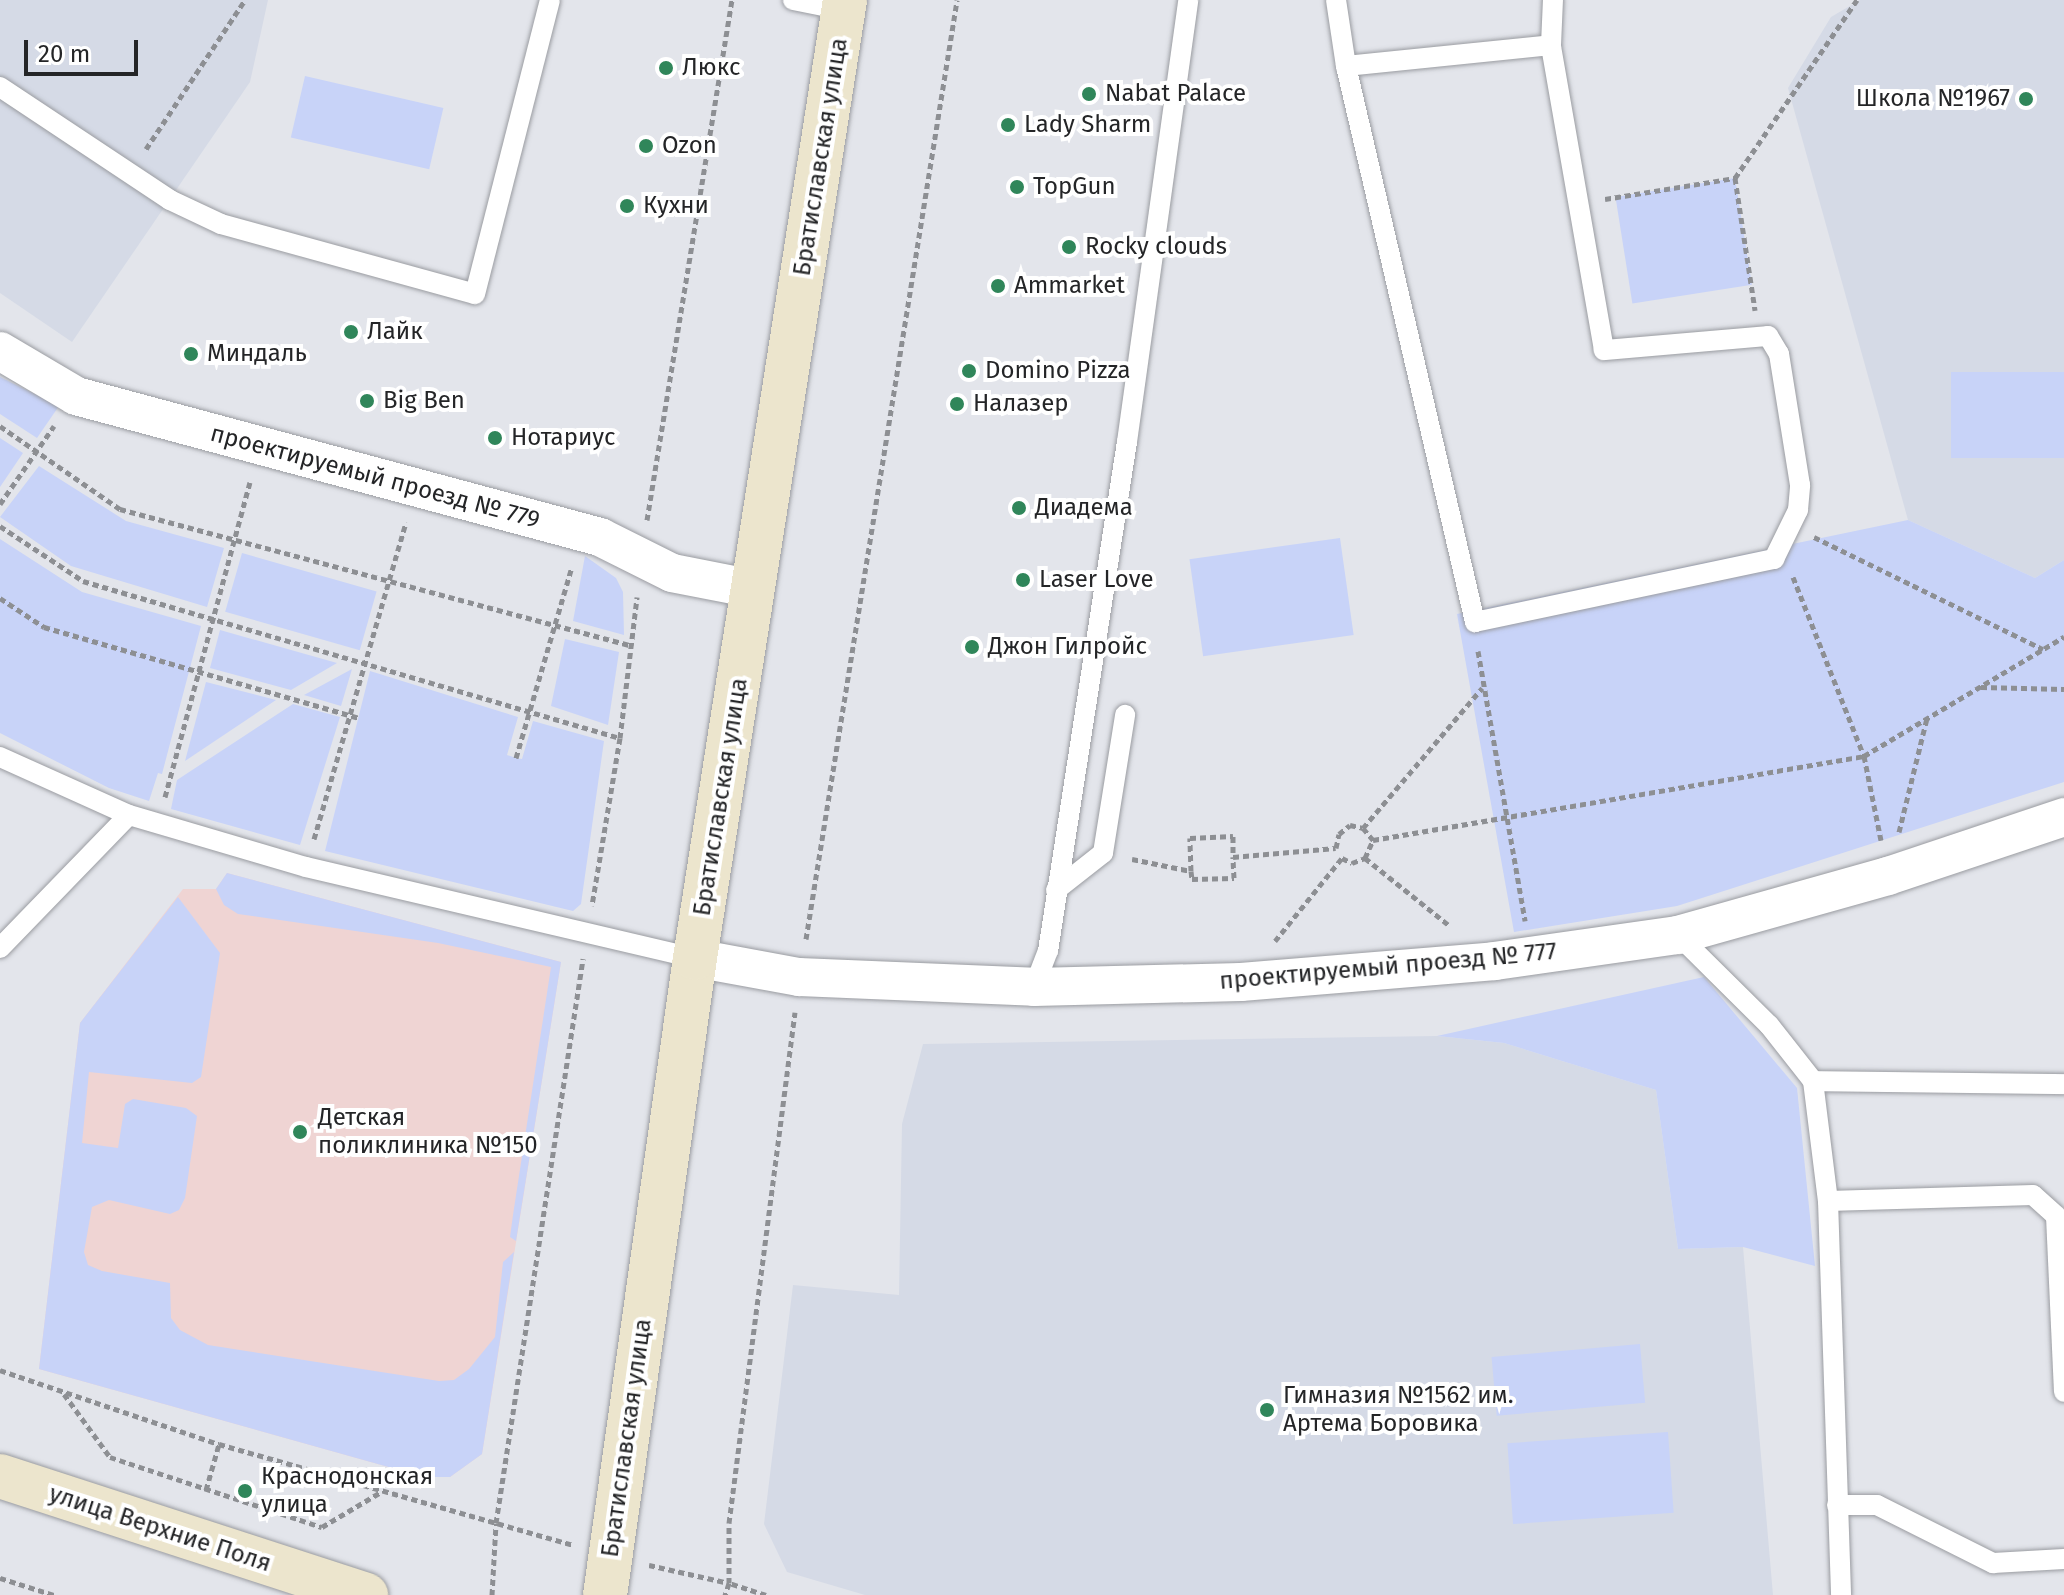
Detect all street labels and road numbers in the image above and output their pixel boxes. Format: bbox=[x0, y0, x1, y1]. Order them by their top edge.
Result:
street label: Братиславская улица bbox=[788, 36, 854, 278]
street label: проектируемый проезд № 779 bbox=[207, 419, 543, 535]
street label: Братиславская улица bbox=[688, 676, 754, 918]
street label: проектируемый проезд № 777 bbox=[1218, 938, 1558, 996]
street label: Братиславская улица bbox=[596, 1317, 658, 1559]
street label: улица Верхние Поля bbox=[45, 1480, 275, 1578]

